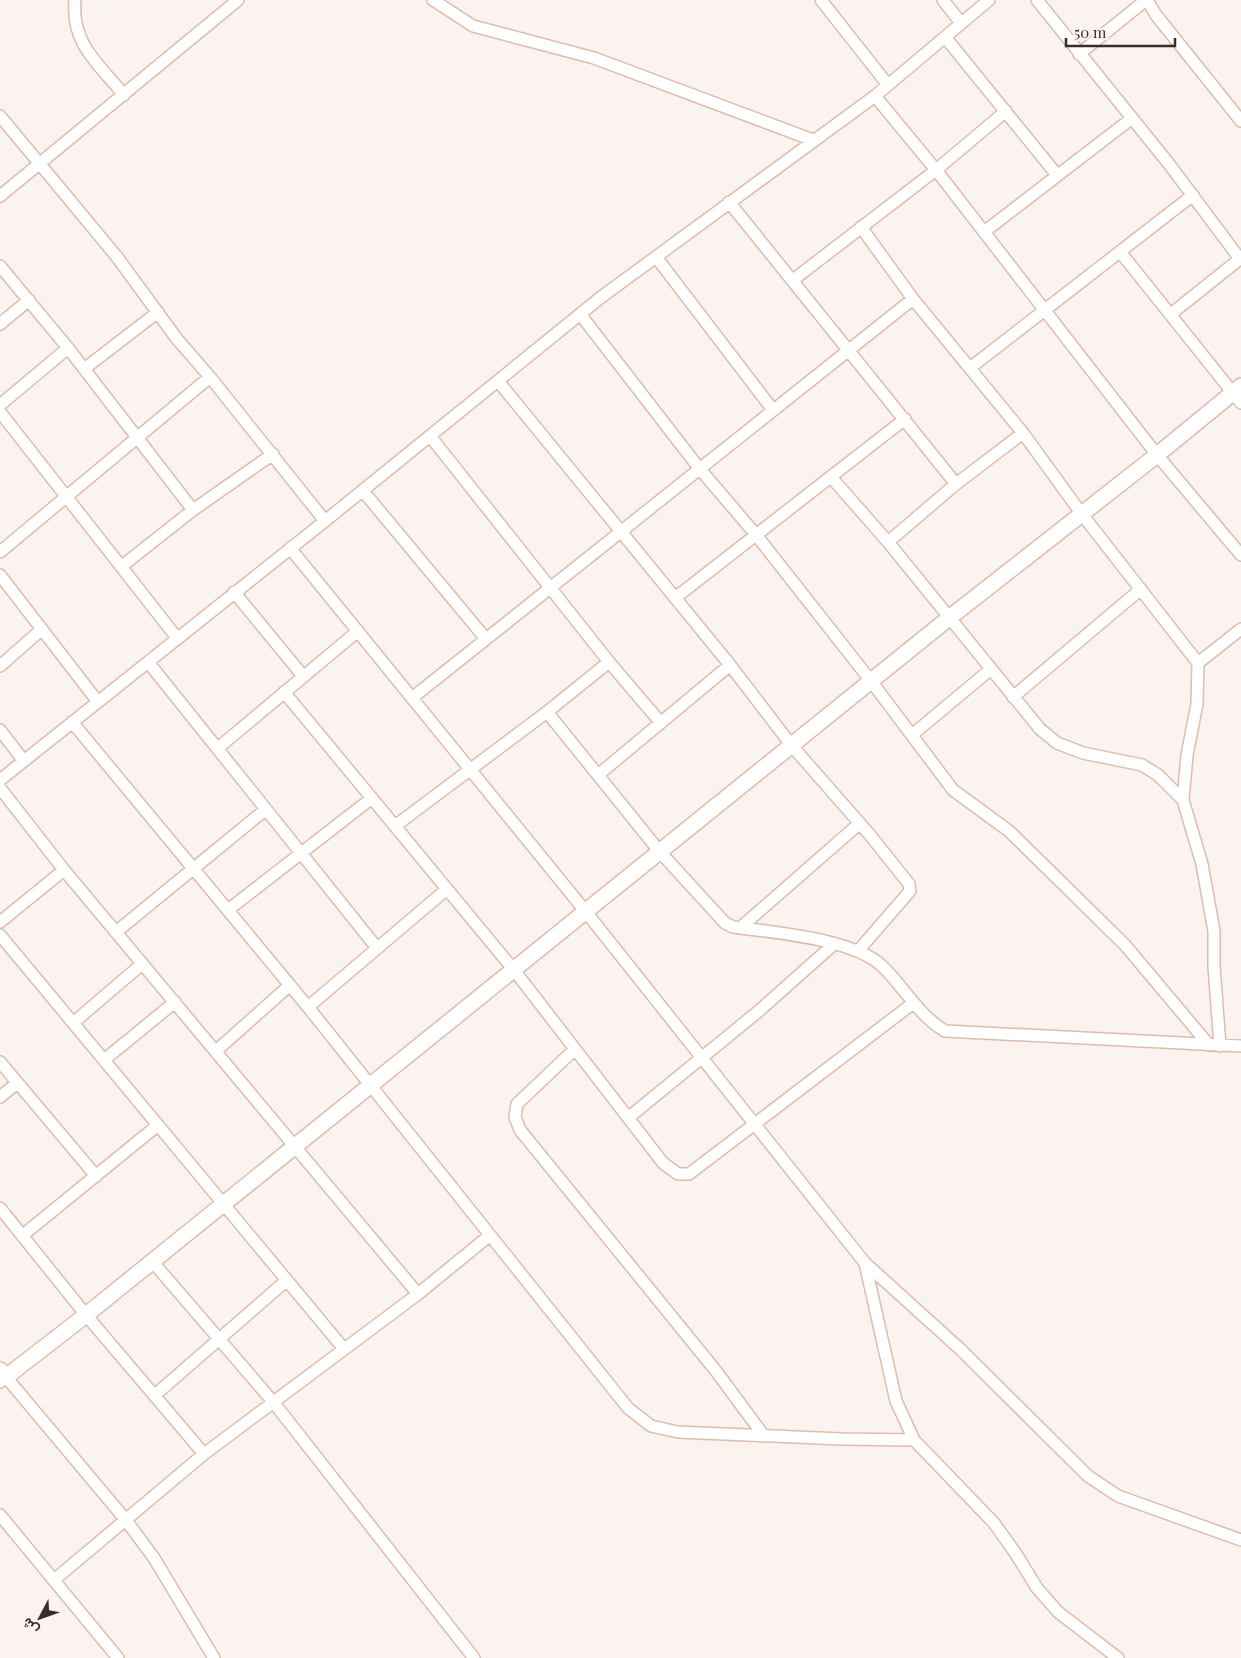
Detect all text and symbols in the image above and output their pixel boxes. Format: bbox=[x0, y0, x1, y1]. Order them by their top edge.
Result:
scale bar bbox=[1066, 15, 1175, 47]
text: 50 m bbox=[1074, 22, 1107, 42]
north arrow bbox=[15, 1593, 65, 1643]
text: ش bbox=[17, 1614, 43, 1639]

